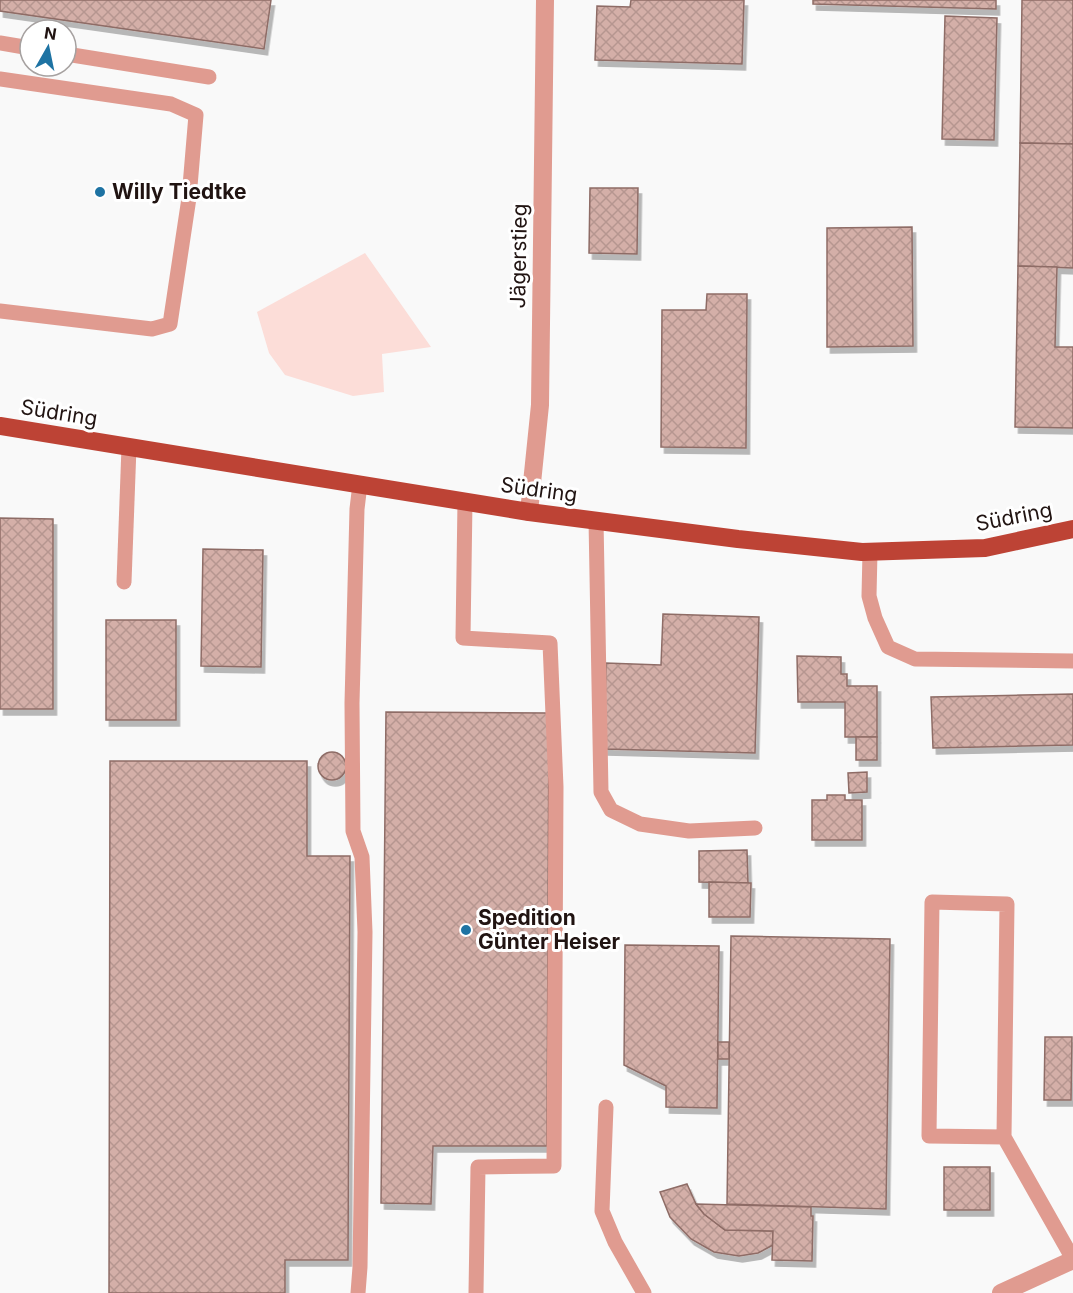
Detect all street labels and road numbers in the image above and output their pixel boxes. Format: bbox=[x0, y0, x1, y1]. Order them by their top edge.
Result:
street label: Jägerstieg bbox=[505, 203, 532, 309]
street label: Südring bbox=[19, 394, 99, 431]
street label: Südring bbox=[499, 472, 579, 507]
street label: Südring bbox=[974, 497, 1054, 536]

